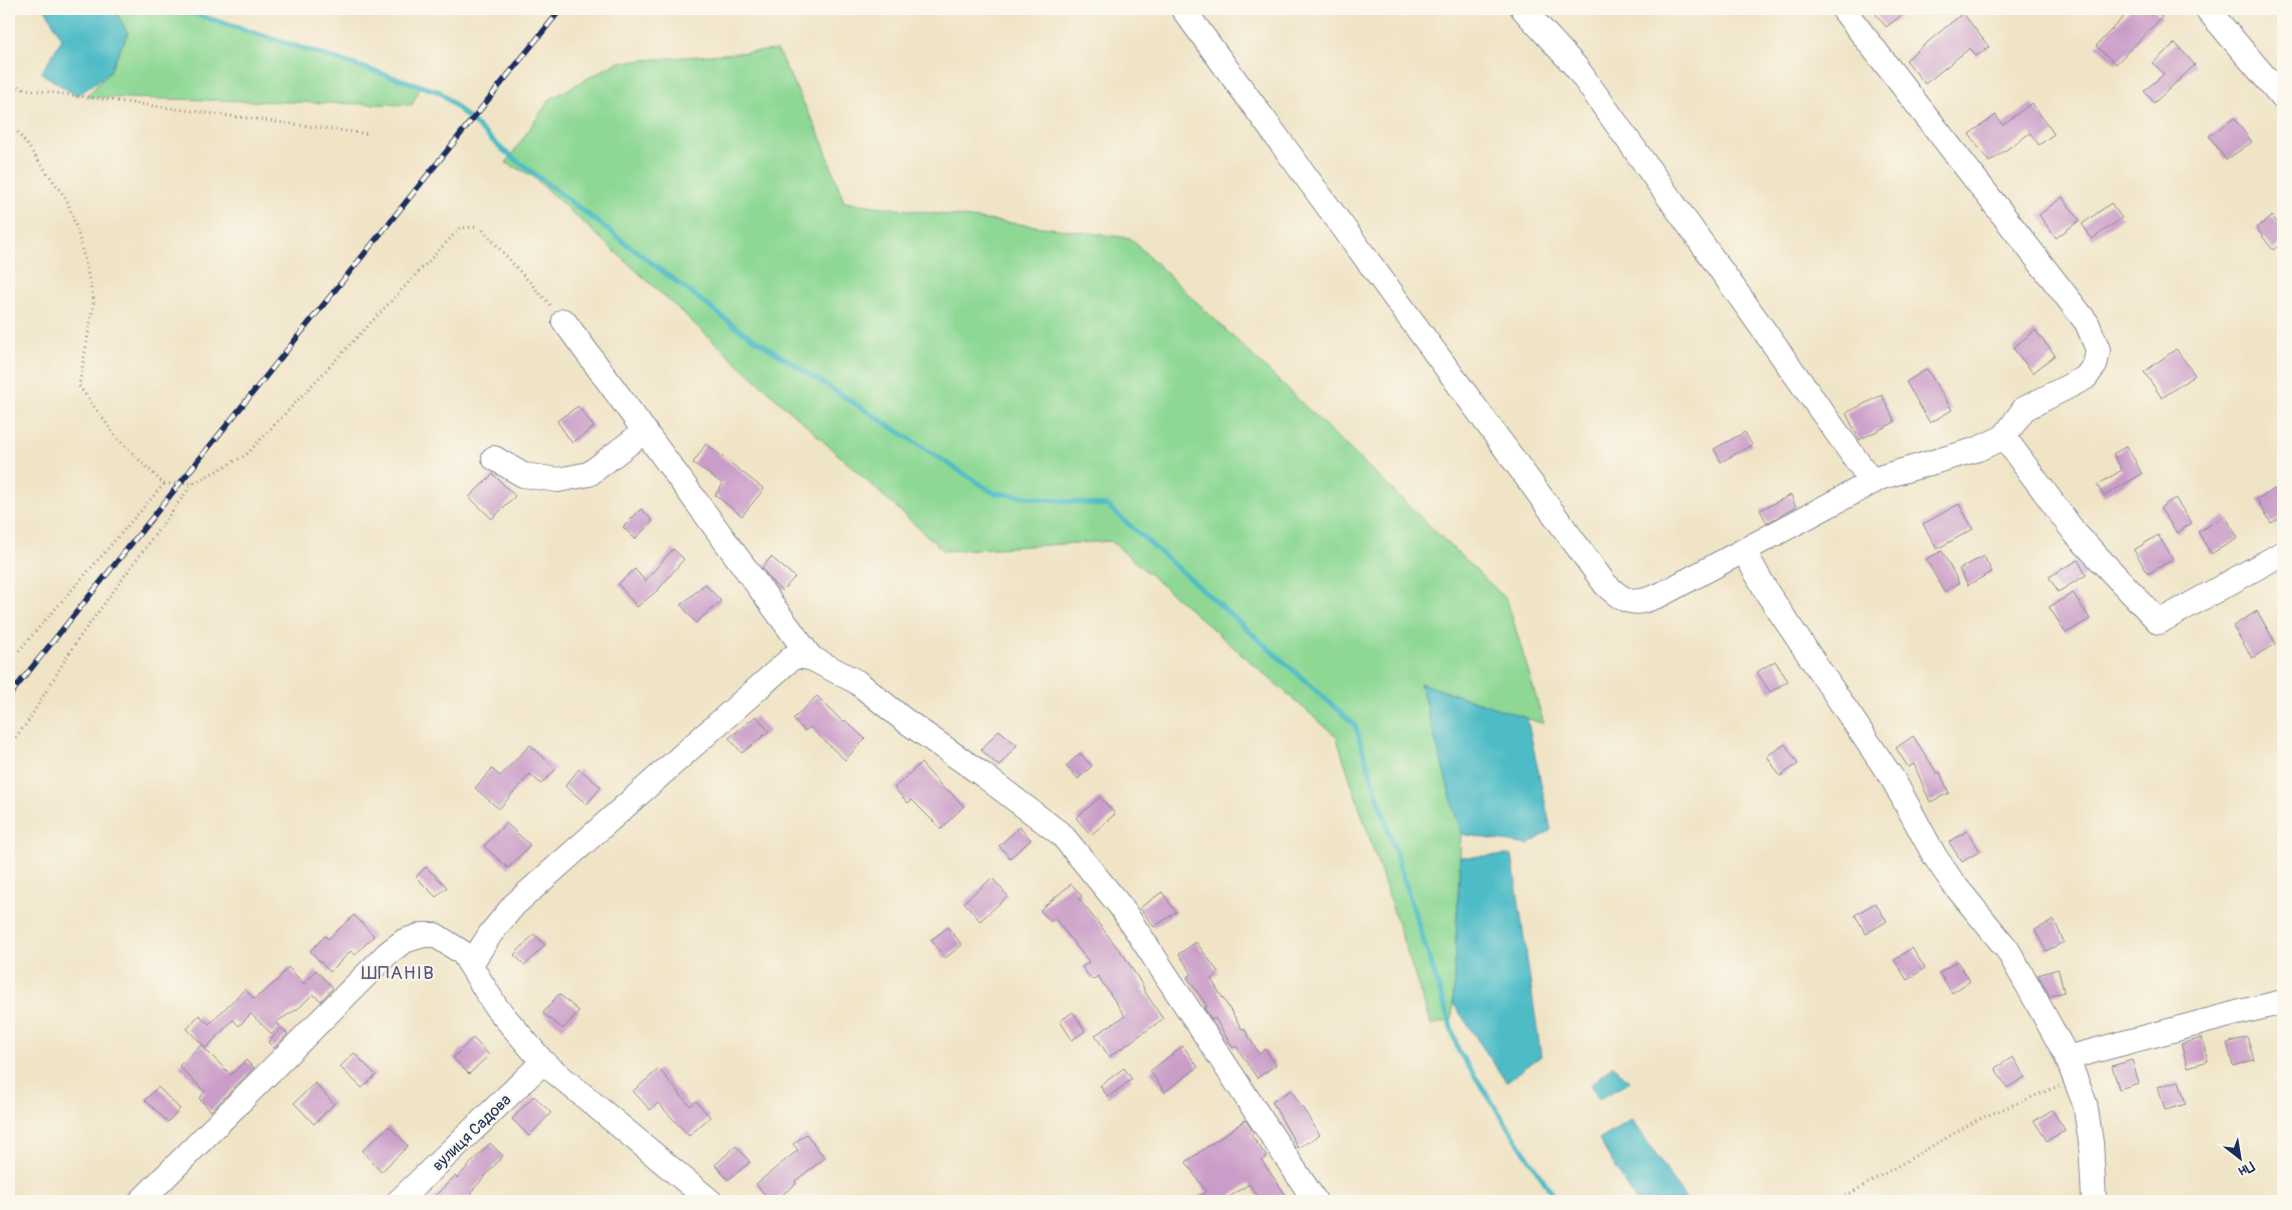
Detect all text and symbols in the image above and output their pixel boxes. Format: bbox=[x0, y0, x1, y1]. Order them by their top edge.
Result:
district label: ШПАНІВ bbox=[361, 961, 435, 985]
street label: вулиця Садова bbox=[428, 1090, 515, 1175]
north arrow bbox=[2214, 1132, 2264, 1182]
text: Пн bbox=[2235, 1157, 2257, 1180]

